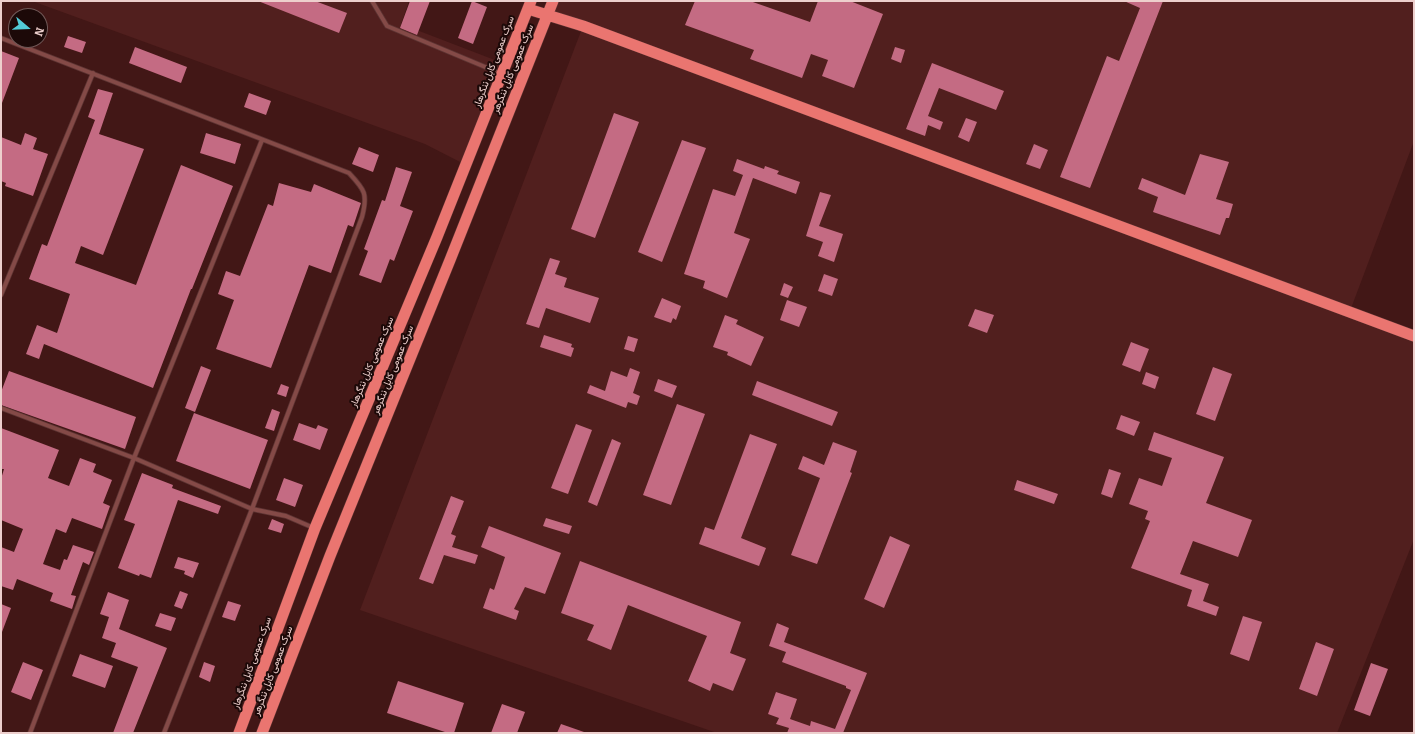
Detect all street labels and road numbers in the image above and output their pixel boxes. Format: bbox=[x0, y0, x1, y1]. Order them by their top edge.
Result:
street label: سرک عمومی کابل ننگرهار bbox=[471, 15, 517, 109]
street label: سرک عمومی کابل ننگرهر bbox=[490, 23, 536, 115]
street label: سرک عمومی کابل ننگرهار bbox=[348, 315, 396, 409]
street label: سرک عمومی کابل ننگرهر bbox=[370, 324, 416, 416]
street label: سرک عمومی کابل ننگرهار bbox=[230, 615, 274, 711]
street label: سرک عمومی کابل ننگرهر bbox=[250, 625, 296, 717]

